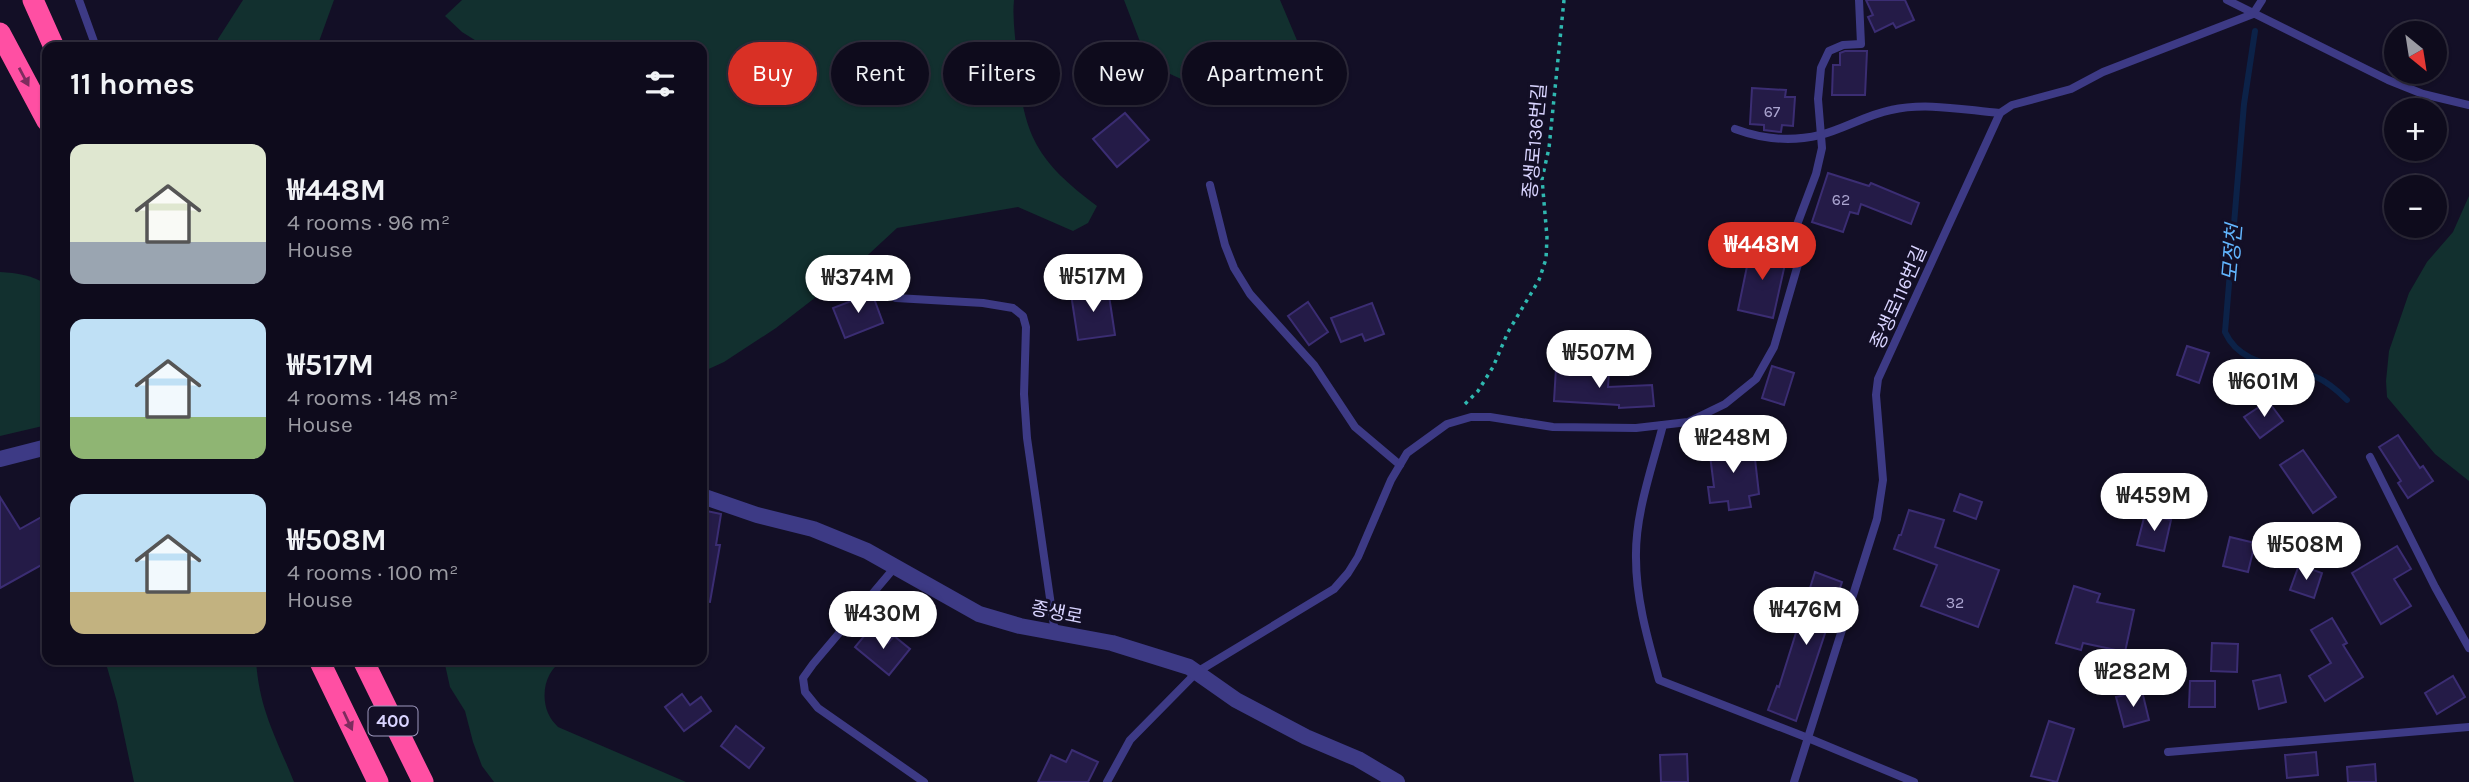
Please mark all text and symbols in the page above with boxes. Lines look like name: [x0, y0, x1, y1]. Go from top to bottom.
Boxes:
north arrow: [2384, 21, 2446, 84]
map controls: [2384, 21, 2447, 238]
chip: Buy: [728, 42, 817, 105]
chip: Rent: [831, 42, 929, 105]
chip: Filters: [943, 42, 1060, 105]
chip: New: [1074, 42, 1168, 105]
chip: Apartment: [1182, 42, 1347, 105]
icon: filters: [641, 65, 679, 103]
text: 11 homes: [70, 66, 195, 102]
one-way arrow: [18, 67, 29, 87]
street label: 종생로136번길: [1519, 82, 1551, 200]
button: +: [2384, 98, 2447, 161]
house number: 67: [1764, 102, 1781, 121]
icon: home: [126, 172, 210, 256]
text: ₩448M: [287, 172, 386, 208]
button: −: [2384, 175, 2447, 238]
house number: 62: [1832, 190, 1850, 209]
text: 4 rooms · 96 m²: [287, 209, 450, 236]
water label: 모정천: [2218, 220, 2247, 283]
pin: ₩448M: [1713, 222, 1811, 282]
text: ₩448M: [1724, 231, 1800, 258]
text: House: [287, 236, 353, 263]
street label: 종생로116번길: [1866, 242, 1932, 353]
pin: ₩517M: [1044, 254, 1142, 314]
pin: ₩374M: [809, 256, 907, 315]
text: ₩517M: [1060, 263, 1126, 290]
text: ₩374M: [821, 264, 895, 291]
pin: ₩507M: [1550, 330, 1648, 390]
text: ₩507M: [1562, 339, 1636, 366]
icon: home: [126, 347, 210, 431]
text: ₩517M: [287, 347, 374, 383]
pin: ₩601M: [2215, 360, 2313, 419]
text: ₩601M: [2229, 368, 2299, 395]
text: 4 rooms · 148 m²: [287, 384, 458, 411]
text: House: [287, 411, 353, 438]
pin: ₩248M: [1684, 416, 1782, 475]
text: ₩248M: [1695, 424, 1771, 451]
pin: ₩459M: [2105, 474, 2203, 533]
text: ₩459M: [2117, 482, 2191, 509]
icon: home: [126, 522, 210, 606]
text: ₩508M: [287, 522, 387, 558]
pin: ₩508M: [2257, 522, 2355, 582]
text: ₩508M: [2268, 531, 2344, 558]
text: 4 rooms · 100 m²: [287, 559, 459, 586]
text: House: [287, 586, 353, 613]
pin: ₩476M: [1757, 588, 1855, 647]
pin: ₩430M: [834, 592, 932, 651]
house number: 32: [1946, 593, 1964, 612]
text: ₩476M: [1770, 596, 1842, 623]
street label: 종생로: [1029, 597, 1085, 629]
text: ₩430M: [845, 600, 921, 627]
pin: ₩282M: [2084, 650, 2182, 709]
text: ₩282M: [2095, 658, 2171, 685]
road number: 400: [368, 706, 418, 736]
one-way arrow: [342, 711, 354, 731]

